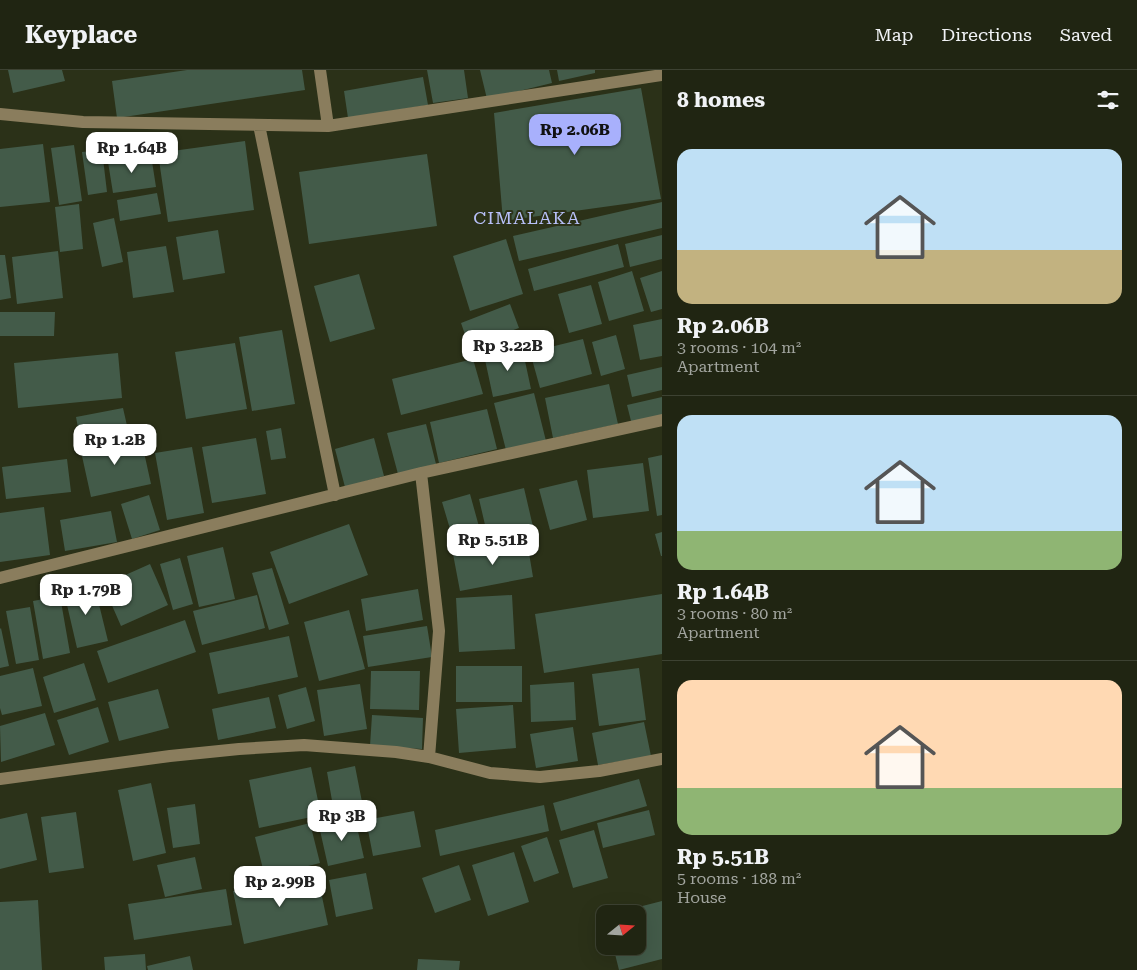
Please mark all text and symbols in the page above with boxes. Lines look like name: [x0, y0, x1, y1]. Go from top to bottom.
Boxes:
text: Keyplace: [25, 21, 137, 49]
text: Map: [875, 24, 913, 45]
text: Directions: [941, 24, 1032, 45]
text: Saved: [1060, 24, 1112, 45]
icon: filters: [1094, 86, 1122, 114]
text: 8 homes: [677, 88, 765, 112]
pin: Rp 2.06B: [523, 114, 627, 156]
text: Rp 2.06B: [540, 120, 610, 139]
pin: Rp 1.64B: [80, 132, 184, 174]
text: Rp 1.64B: [97, 138, 167, 157]
icon: home: [855, 182, 945, 272]
district label: CIMALAKA: [473, 207, 581, 228]
text: Rp 2.06B: [677, 314, 769, 338]
pin: Rp 3.22B: [456, 330, 560, 372]
text: Rp 3.22B: [473, 336, 543, 355]
text: 3 rooms · 104 m²: [677, 338, 801, 357]
text: Apartment: [677, 357, 760, 376]
pin: Rp 1.2B: [69, 424, 161, 466]
text: Rp 1.2B: [84, 430, 146, 449]
icon: home: [855, 447, 945, 537]
pin: Rp 5.51B: [441, 524, 545, 566]
text: Rp 5.51B: [458, 530, 528, 549]
pin: Rp 1.79B: [34, 574, 138, 616]
text: Rp 1.79B: [51, 580, 121, 599]
text: Rp 1.64B: [677, 580, 769, 604]
text: 3 rooms · 80 m²: [677, 604, 792, 623]
text: Apartment: [677, 623, 760, 642]
icon: home: [855, 712, 945, 802]
pin: Rp 3B: [307, 800, 377, 842]
text: Rp 3B: [318, 806, 366, 825]
text: Rp 5.51B: [677, 845, 769, 869]
pin: Rp 2.99B: [228, 866, 332, 908]
text: 5 rooms · 188 m²: [677, 869, 801, 888]
text: Rp 2.99B: [245, 872, 315, 891]
text: House: [677, 888, 726, 907]
north arrow: [596, 905, 646, 955]
map controls: [596, 905, 646, 955]

